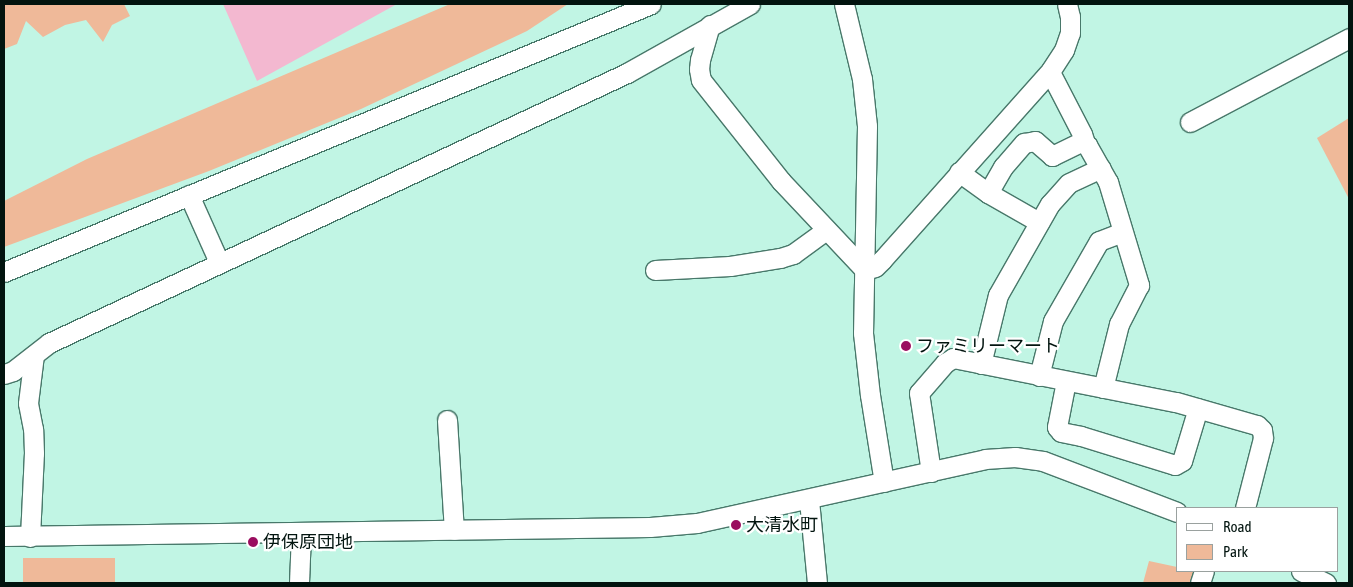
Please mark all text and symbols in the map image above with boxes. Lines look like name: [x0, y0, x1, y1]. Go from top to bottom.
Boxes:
place label: ファミリーマート: [916, 335, 1060, 357]
marker: ファミリーマート: [900, 340, 912, 352]
legend: [1176, 507, 1338, 572]
place label: 大清水町: [746, 514, 818, 536]
text: Road: [1223, 518, 1252, 535]
marker: 大清水町: [730, 519, 742, 531]
place label: 伊保原団地: [263, 531, 353, 553]
marker: 伊保原団地: [247, 536, 259, 548]
text: Park: [1223, 543, 1248, 560]

